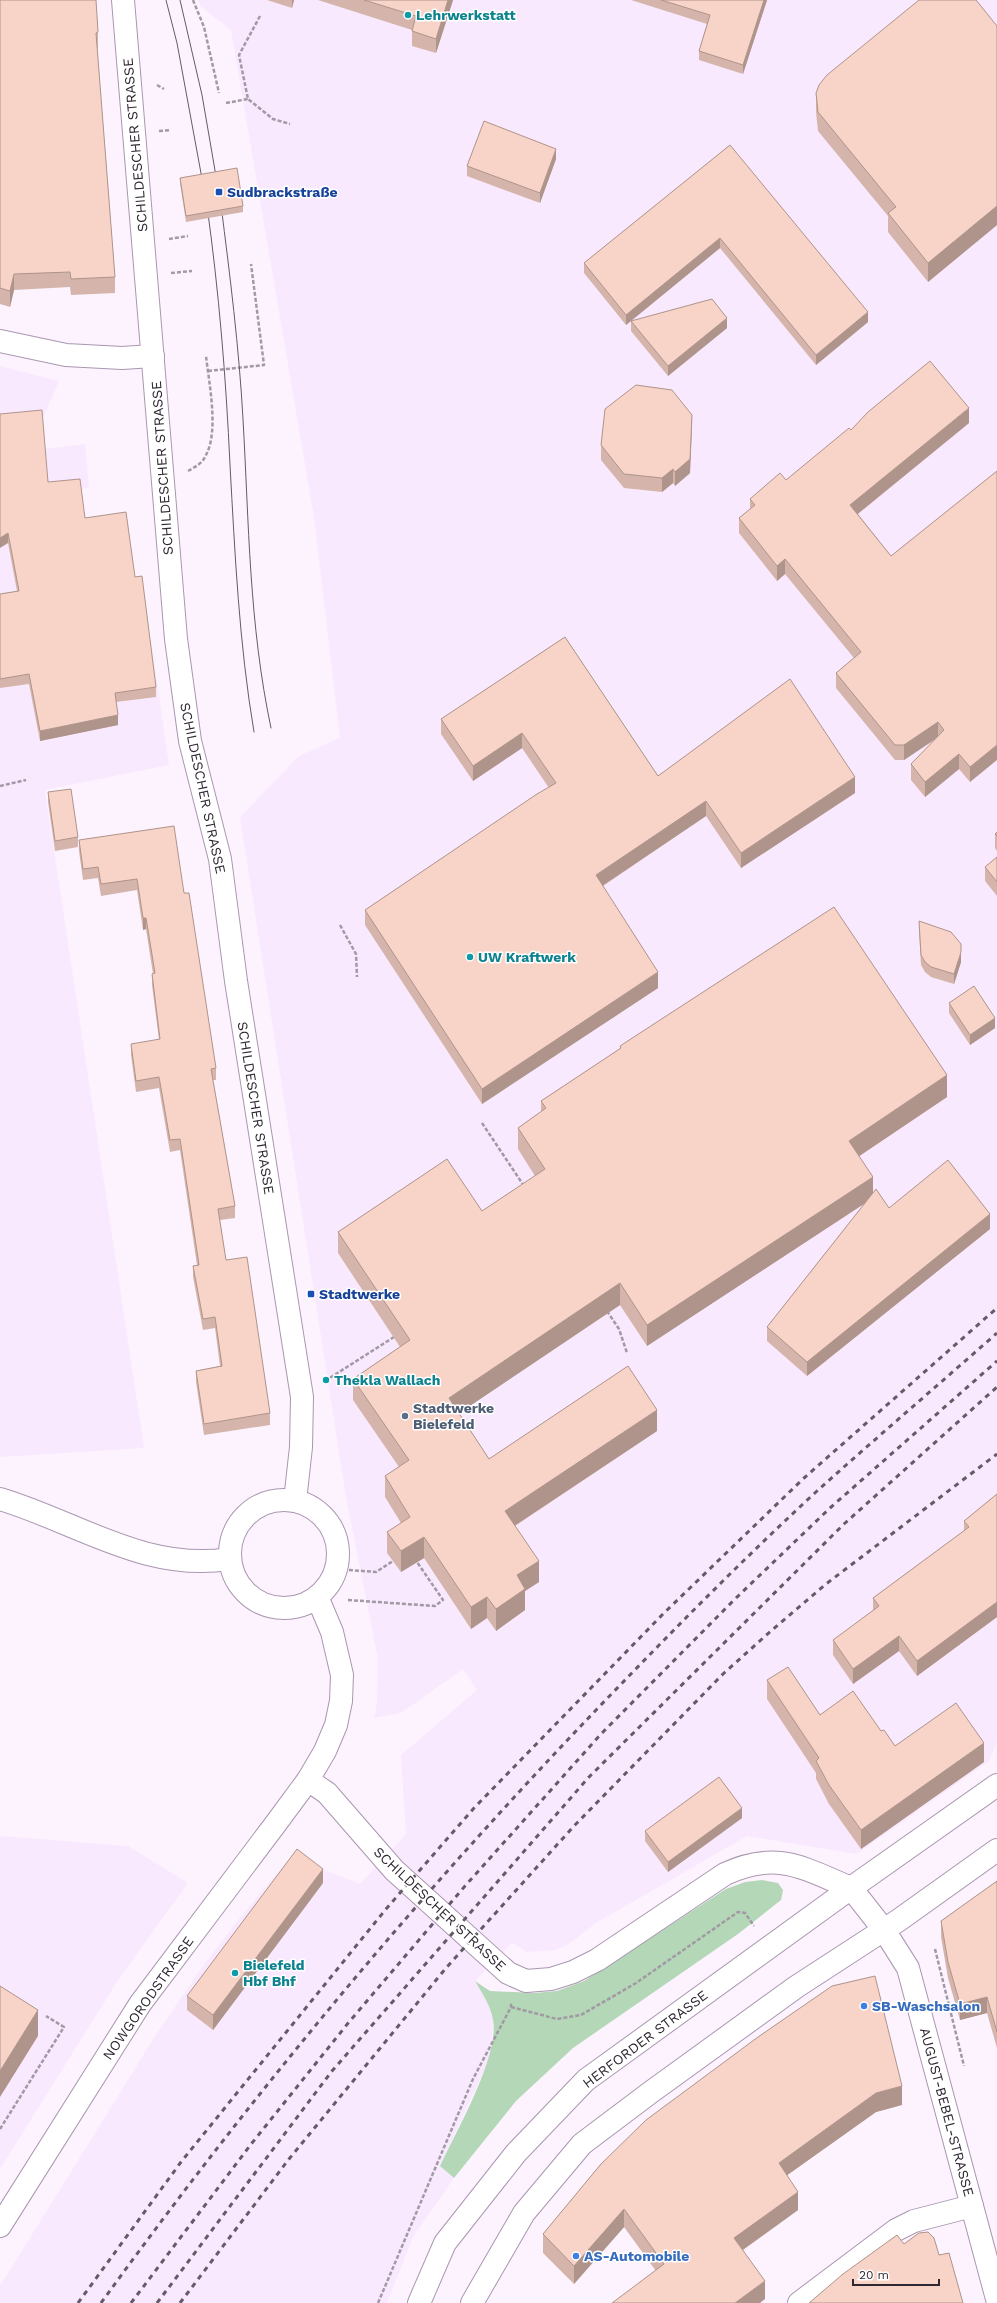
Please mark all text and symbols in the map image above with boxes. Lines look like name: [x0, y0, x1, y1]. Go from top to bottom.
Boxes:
place label: Lehrwerkstatt: [416, 7, 516, 23]
marker: Lehrwerkstatt: [403, 10, 413, 20]
street label: SCHILDESCHER STRASSE: [119, 57, 151, 233]
place label: Sudbrackstraße: [227, 184, 338, 200]
marker: Sudbrackstraße: [214, 187, 224, 197]
street label: SCHILDESCHER STRASSE: [148, 380, 176, 556]
street label: SCHILDESCHER STRASSE: [177, 701, 229, 875]
place label: UW Kraftwerk: [478, 949, 576, 965]
marker: UW Kraftwerk: [465, 952, 475, 962]
street label: SCHILDESCHER STRASSE: [234, 1021, 278, 1196]
place label: Stadtwerke: [319, 1286, 400, 1302]
marker: Stadtwerke: [306, 1289, 316, 1299]
place label: Thekla Wallach: [334, 1372, 440, 1388]
marker: Thekla Wallach: [321, 1375, 331, 1385]
place label: Stadtwerke Bielefeld: [413, 1400, 494, 1432]
marker: Stadtwerke Bielefeld: [400, 1411, 410, 1421]
street label: SCHILDESCHER STRASSE: [371, 1844, 509, 1974]
street label: NOWGORODSTRASSE: [99, 1933, 197, 2063]
place label: Bielefeld Hbf Bhf: [243, 1957, 305, 1989]
marker: Bielefeld Hbf Bhf: [230, 1968, 240, 1978]
street label: HERFORDER STRASSE: [579, 1987, 711, 2091]
place label: SB-Waschsalon: [872, 1998, 980, 2014]
marker: SB-Waschsalon: [859, 2001, 869, 2011]
street label: AUGUST-BEBEL-STRASSE: [917, 2026, 977, 2198]
place label: AS-Automobile: [584, 2248, 689, 2264]
marker: AS-Automobile: [571, 2251, 581, 2261]
scale bar: [853, 2261, 939, 2287]
text: 20 m: [859, 2268, 889, 2282]

